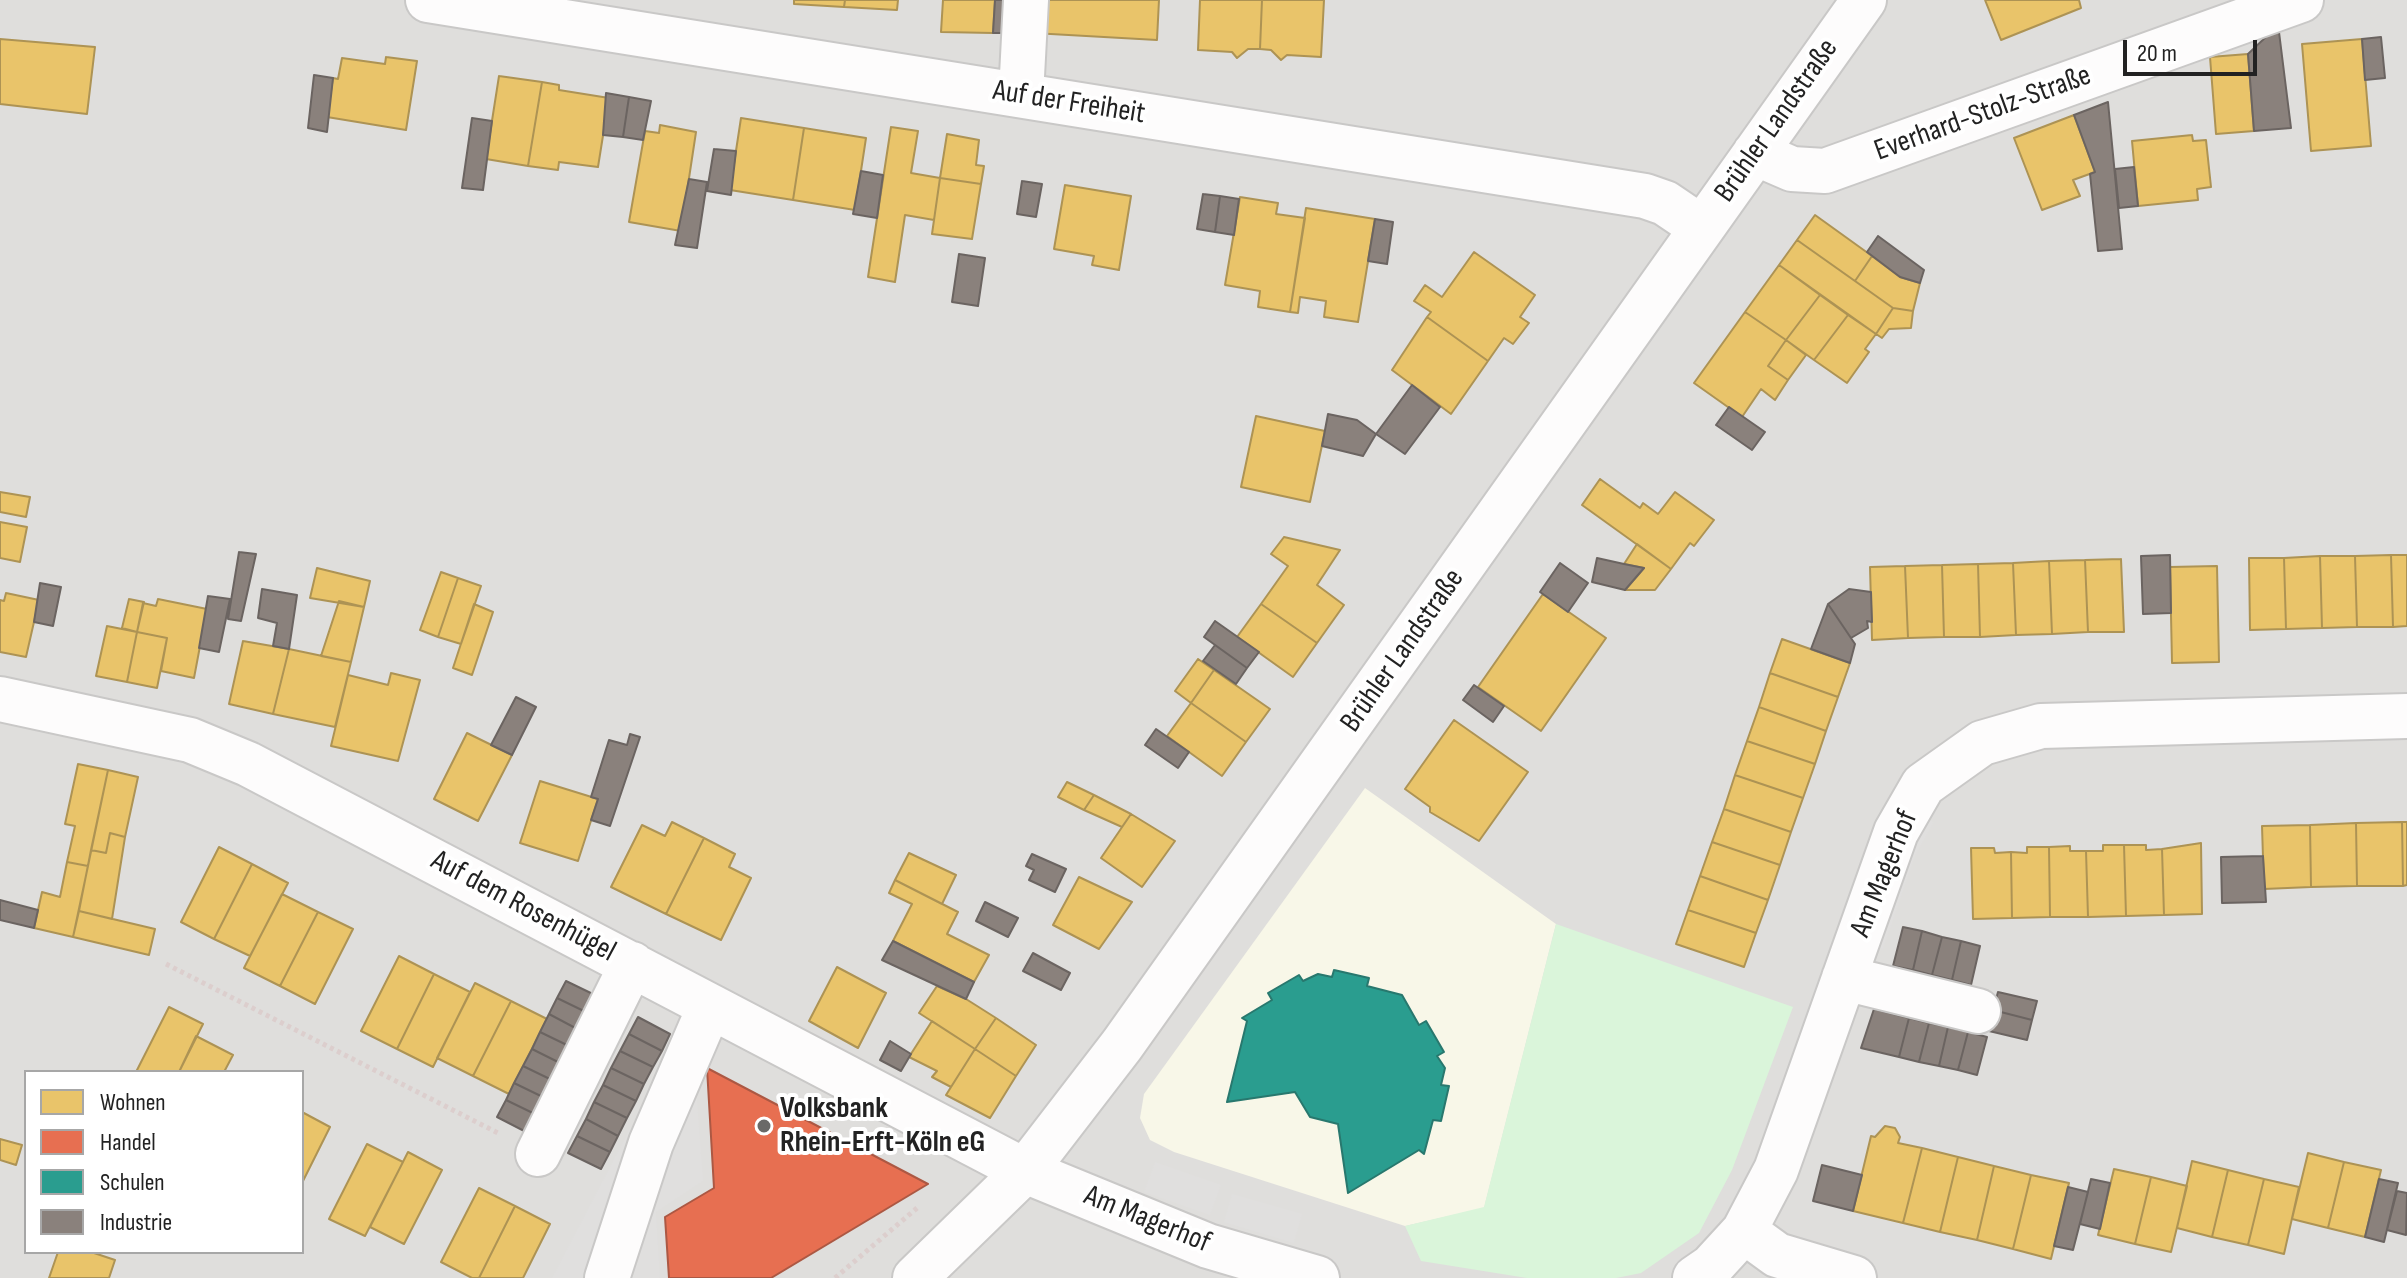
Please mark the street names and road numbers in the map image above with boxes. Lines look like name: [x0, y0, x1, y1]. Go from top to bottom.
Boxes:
street label: Brühler Landstraße: [1708, 33, 1846, 209]
street label: Everhard-Stolz-Straße: [1870, 58, 2096, 170]
street label: Auf der Freiheit: [990, 73, 1148, 133]
street label: Brühler Landstraße: [1334, 563, 1472, 739]
street label: Am Magerhof: [1843, 806, 1927, 942]
street label: Auf dem Rosenhügel: [425, 843, 621, 971]
street label: Am Magerhof: [1079, 1178, 1215, 1262]

